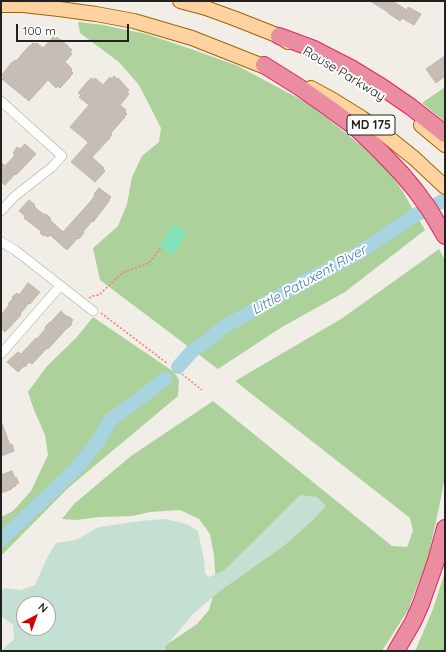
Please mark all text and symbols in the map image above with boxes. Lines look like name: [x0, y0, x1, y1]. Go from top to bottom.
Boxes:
scale bar: [18, 16, 131, 42]
text: 100 m: [23, 23, 56, 38]
street label: Rouse Parkway: [300, 43, 388, 105]
road number: MD 175: [347, 115, 395, 135]
water label: Little Patuxent River: [249, 242, 369, 318]
north arrow: [16, 596, 56, 636]
text: N: [36, 600, 51, 616]

